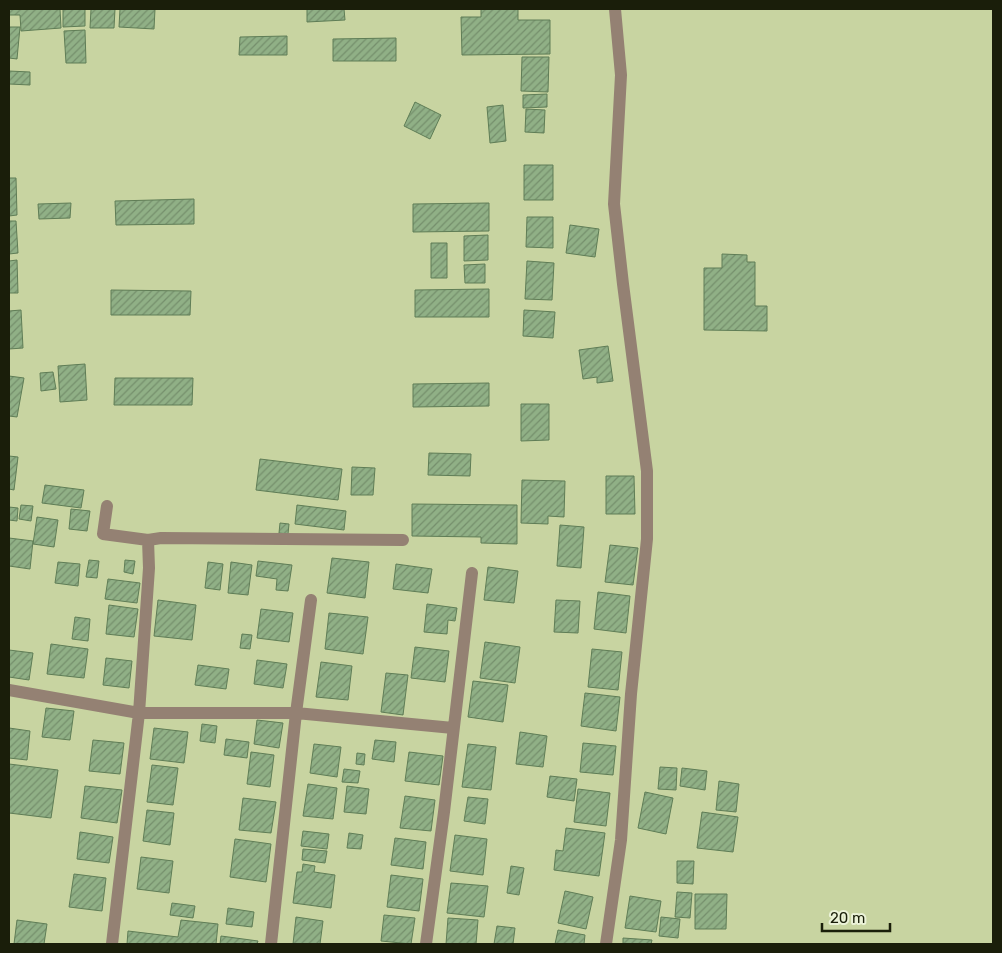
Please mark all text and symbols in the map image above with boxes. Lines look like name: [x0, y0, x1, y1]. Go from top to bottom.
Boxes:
scale bar: [822, 900, 890, 932]
text: 20 m: [830, 909, 865, 927]

